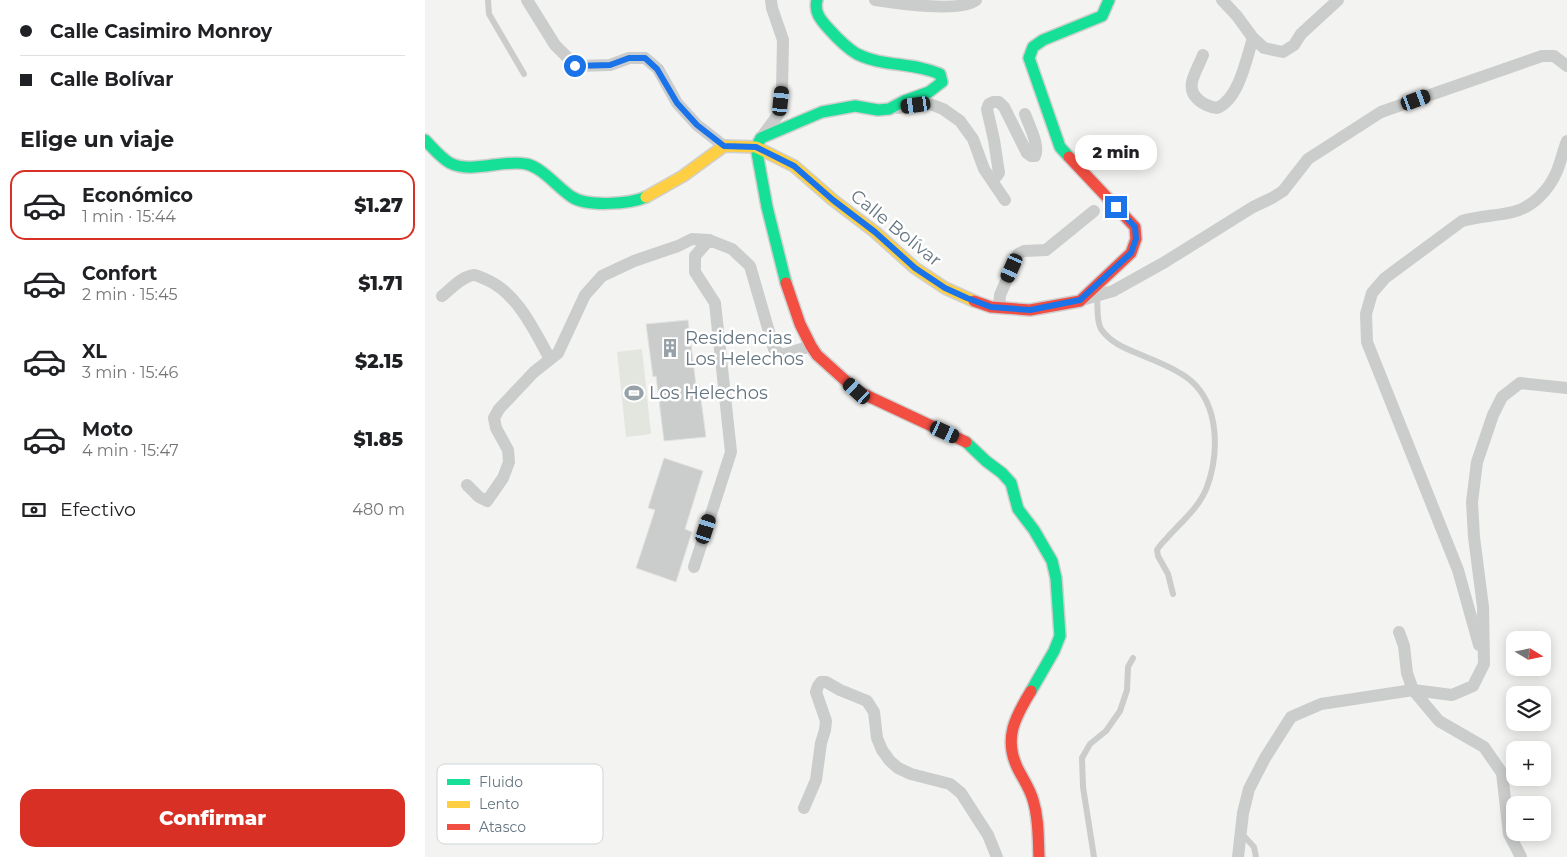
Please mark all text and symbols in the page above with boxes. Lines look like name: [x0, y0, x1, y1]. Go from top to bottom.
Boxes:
text: Calle Casimiro Monroy: [50, 20, 272, 43]
route start: [564, 55, 586, 77]
text: Calle Bolívar: [50, 68, 174, 91]
car: [771, 85, 790, 117]
car: [1399, 88, 1432, 112]
car: [900, 95, 931, 115]
text: Elige un viaje: [20, 126, 174, 153]
callout: 2 min: [1075, 134, 1157, 170]
text: 2 min: [1092, 143, 1140, 162]
icon: car: [22, 183, 67, 228]
text: Económico: [82, 184, 193, 207]
street label: Calle Bolívar: [846, 185, 946, 271]
text: $1.27: [354, 194, 403, 217]
route end: [1105, 196, 1127, 218]
text: 1 min · 15:44: [82, 207, 176, 226]
car: [999, 251, 1024, 285]
icon: car: [22, 261, 67, 306]
text: Confort: [82, 262, 157, 285]
text: $1.71: [358, 272, 403, 295]
text: 2 min · 15:45: [82, 285, 178, 304]
place label: Residencias Los Helechos: [685, 327, 804, 370]
building icon: Residencias Los Helechos: [659, 337, 681, 359]
icon: car: [22, 339, 67, 384]
text: XL: [82, 340, 107, 363]
text: $2.15: [355, 350, 403, 373]
text: 3 min · 15:46: [82, 363, 178, 382]
car: [840, 375, 873, 407]
sports icon: Los Helechos: [623, 382, 645, 404]
place label: Los Helechos: [649, 382, 768, 404]
icon: car: [22, 417, 67, 462]
text: Moto: [82, 418, 133, 441]
car: [928, 419, 961, 445]
text: $1.85: [353, 428, 403, 451]
text: 4 min · 15:47: [82, 441, 179, 460]
icon: cash: [20, 496, 48, 524]
text: Efectivo: [60, 498, 136, 521]
text: 480 m: [352, 500, 405, 519]
car: [694, 512, 717, 546]
north arrow: [1506, 631, 1551, 676]
map controls: [1506, 631, 1551, 841]
button: layers: [1506, 686, 1551, 731]
button: +: [1506, 741, 1551, 786]
legend: [437, 764, 603, 844]
text: Fluido: [479, 773, 523, 791]
button: Confirmar: [20, 789, 405, 847]
text: Lento: [479, 795, 519, 813]
button: −: [1506, 796, 1551, 841]
text: Atasco: [479, 818, 526, 836]

